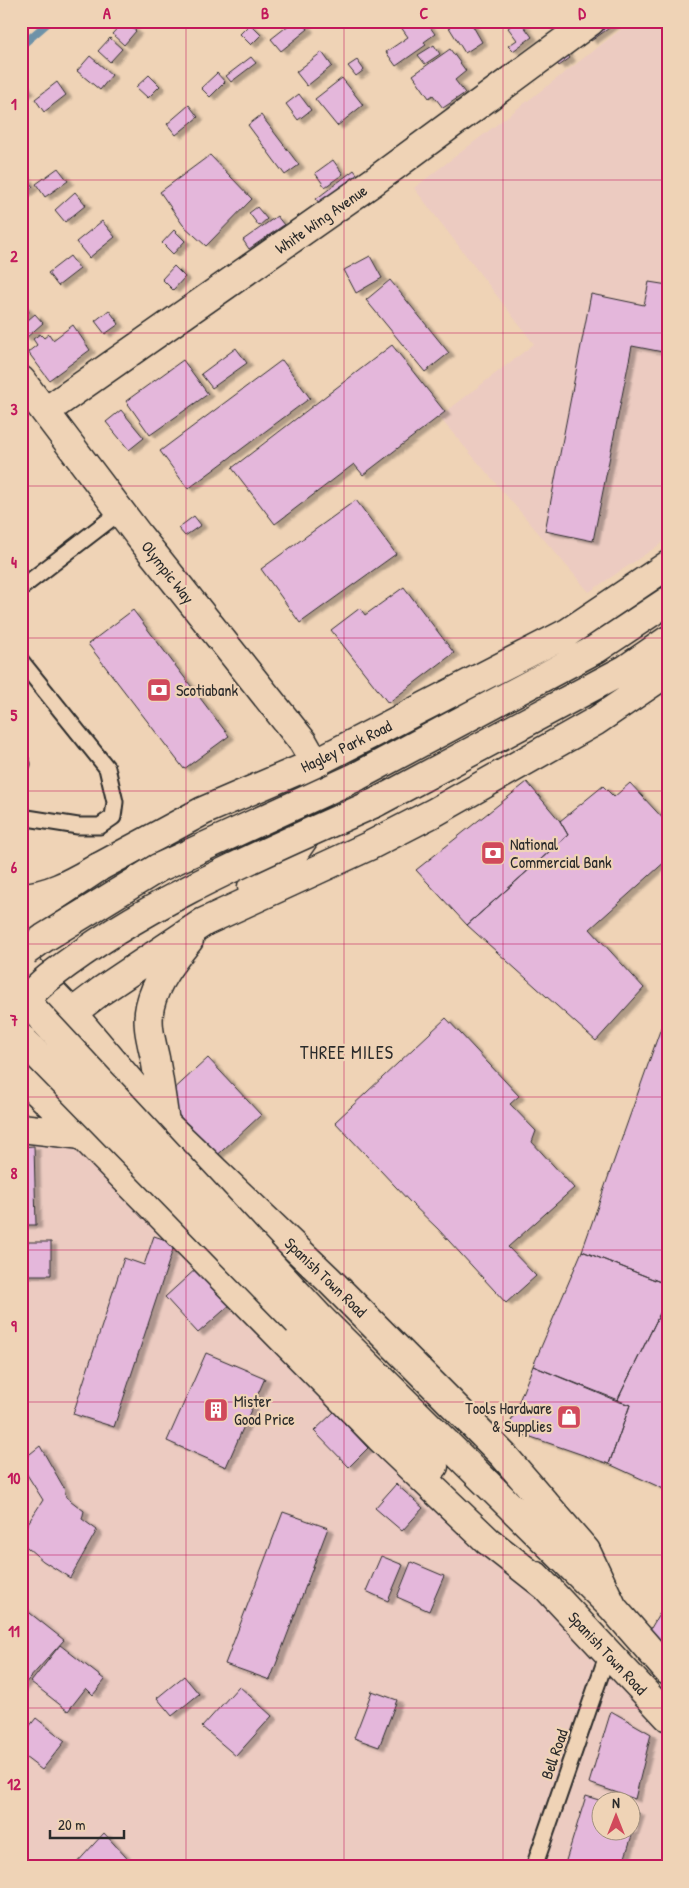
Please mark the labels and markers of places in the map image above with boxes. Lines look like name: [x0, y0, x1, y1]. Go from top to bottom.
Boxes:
bank icon: Scotiabank: [146, 677, 172, 703]
place label: Scotiabank: [176, 679, 238, 701]
place label: National Commercial Bank: [510, 833, 612, 873]
bank icon: National Commercial Bank: [480, 840, 506, 866]
place label: Mister Good Price: [234, 1390, 295, 1430]
building icon: Mister Good Price: [203, 1397, 229, 1423]
place label: Tools Hardware & Supplies: [465, 1397, 553, 1437]
shop icon: Tools Hardware & Supplies: [556, 1404, 582, 1430]

